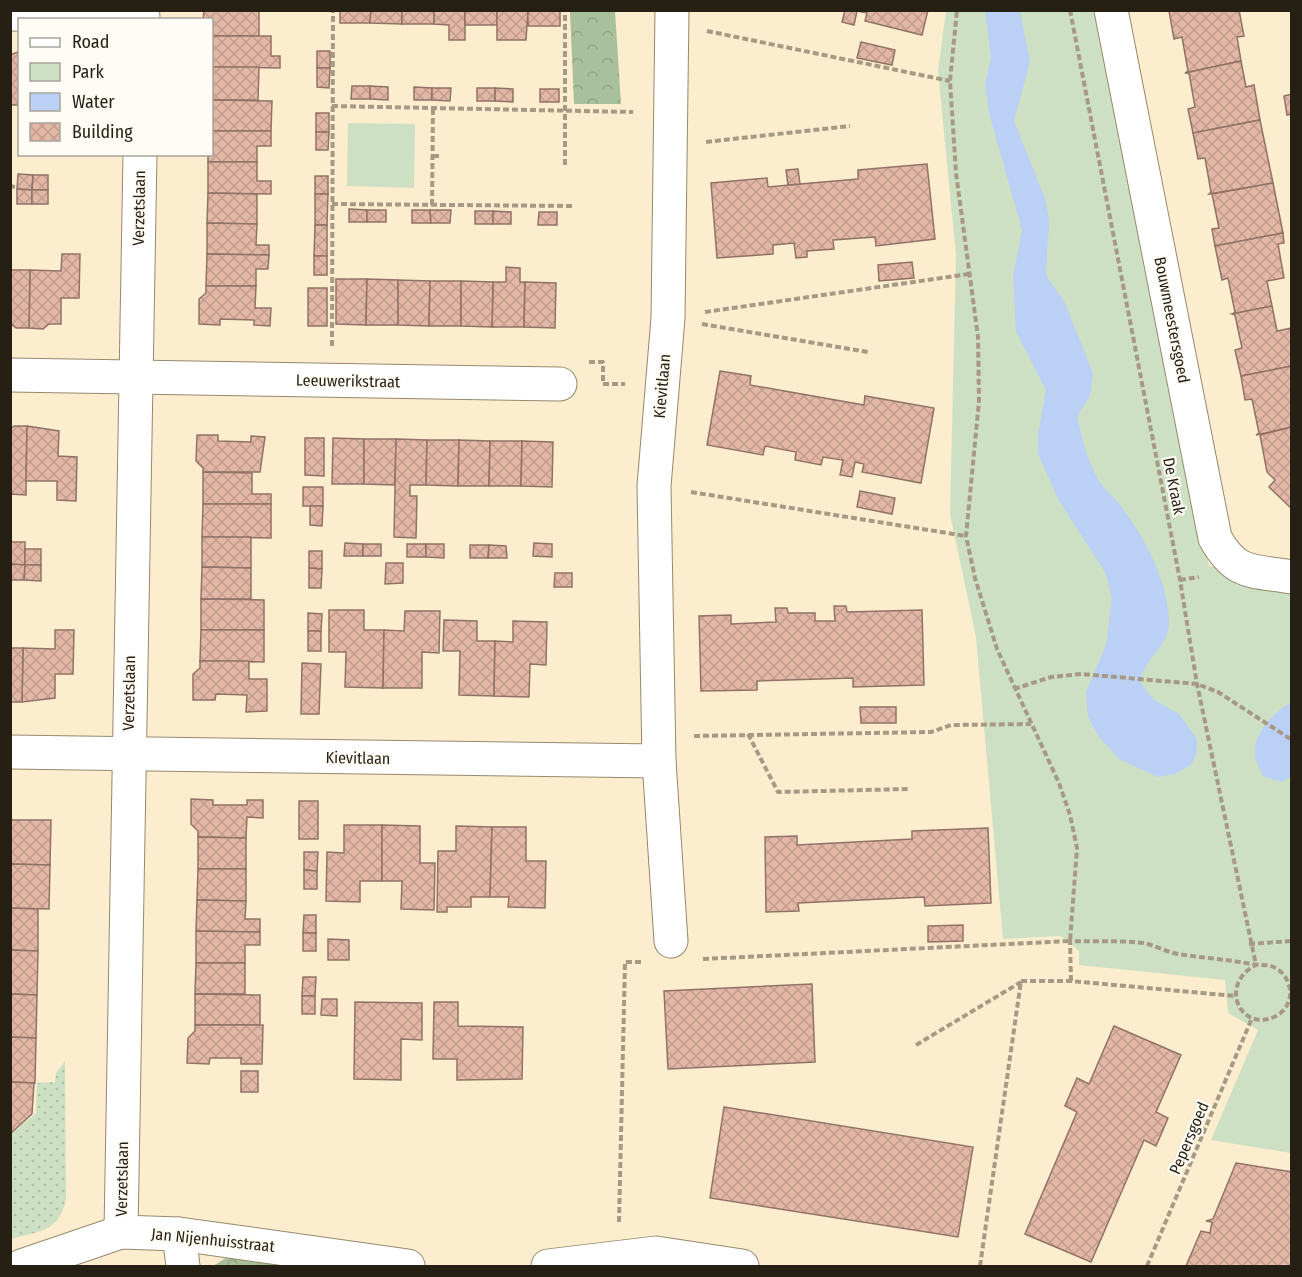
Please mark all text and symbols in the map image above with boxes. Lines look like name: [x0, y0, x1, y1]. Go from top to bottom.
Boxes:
legend: [18, 18, 213, 156]
text: Road: [72, 31, 109, 53]
text: Park: [72, 61, 105, 83]
text: Water: [72, 91, 115, 113]
text: Building: [72, 121, 133, 143]
street label: Verzetslaan: [129, 170, 149, 246]
street label: Bouwmeestersgoed: [1150, 255, 1194, 385]
street label: Kievitlaan: [650, 353, 674, 419]
street label: Leeuwerikstraat: [296, 371, 401, 391]
street label: De Kraak: [1159, 456, 1189, 517]
street label: Verzetslaan: [119, 655, 139, 731]
street label: Kievitlaan: [325, 748, 391, 768]
street label: Pepersgoed: [1165, 1099, 1213, 1177]
street label: Verzetslaan: [112, 1141, 132, 1217]
street label: Jan Nijenhuisstraat: [150, 1224, 276, 1256]

